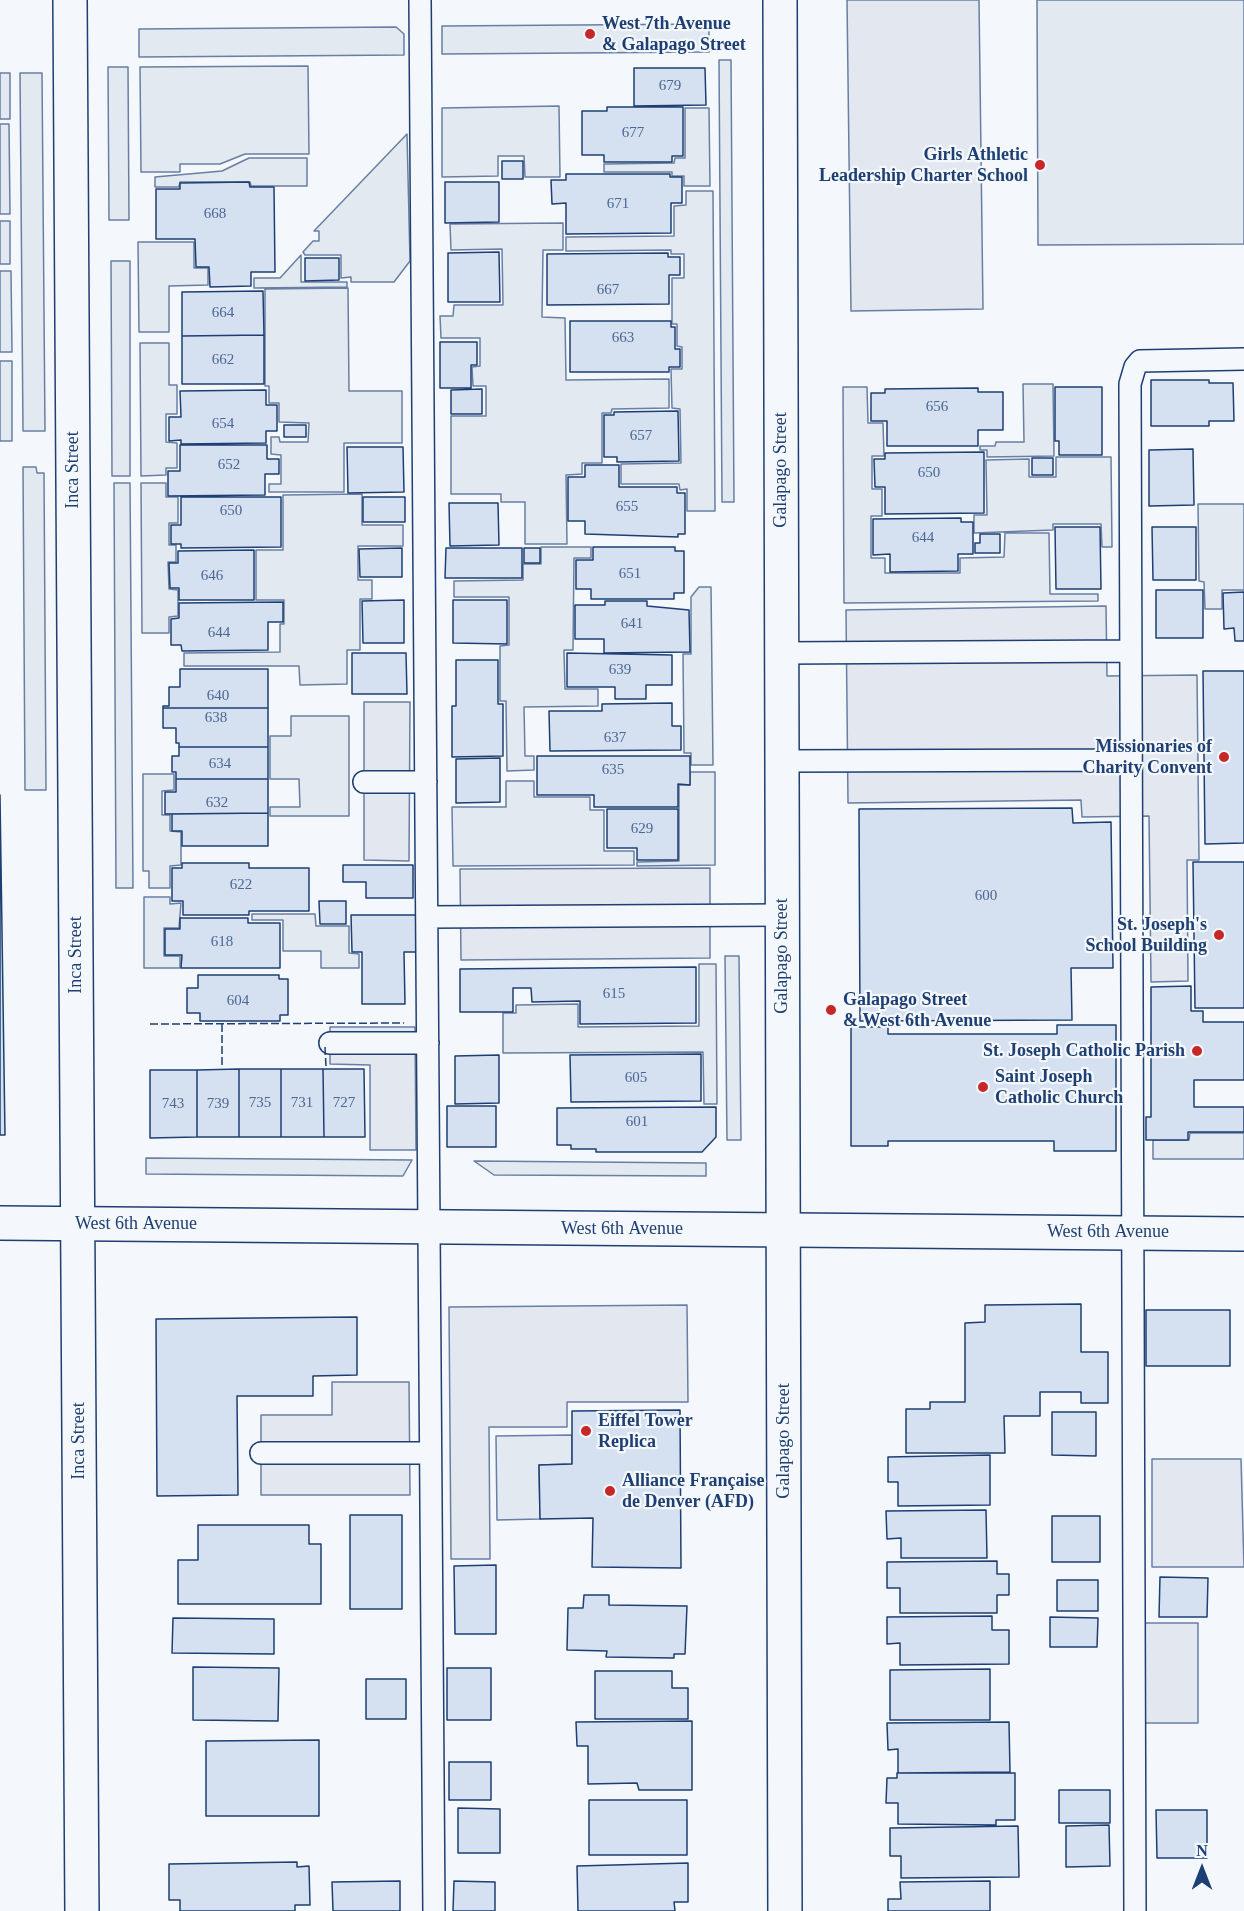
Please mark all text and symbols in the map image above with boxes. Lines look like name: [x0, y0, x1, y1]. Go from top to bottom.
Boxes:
place label: West 7th Avenue & Galapago Street: [602, 13, 746, 56]
marker: West 7th Avenue & Galapago Street: [583, 27, 597, 41]
house number: 679: [659, 77, 681, 95]
house number: 677: [622, 124, 644, 142]
place label: Girls Athletic Leadership Charter School: [819, 144, 1028, 186]
marker: Girls Athletic Leadership Charter School: [1033, 158, 1047, 172]
house number: 671: [607, 195, 629, 213]
house number: 668: [204, 205, 226, 223]
house number: 667: [597, 281, 619, 299]
house number: 664: [212, 304, 234, 322]
house number: 663: [612, 329, 634, 347]
house number: 662: [212, 351, 234, 369]
house number: 656: [926, 398, 948, 416]
street label: Galapago Street: [770, 412, 792, 528]
house number: 654: [212, 415, 234, 433]
house number: 657: [630, 427, 652, 445]
street label: Inca Street: [62, 431, 84, 509]
house number: 652: [218, 456, 240, 474]
house number: 650: [918, 464, 940, 482]
house number: 655: [616, 498, 638, 516]
house number: 650: [220, 502, 242, 520]
house number: 644: [912, 529, 934, 547]
house number: 651: [619, 565, 641, 583]
house number: 646: [201, 567, 223, 585]
house number: 641: [621, 615, 643, 633]
house number: 644: [208, 624, 230, 642]
house number: 639: [609, 661, 631, 679]
house number: 640: [207, 687, 229, 705]
house number: 638: [205, 709, 227, 727]
house number: 637: [604, 729, 626, 747]
place label: Missionaries of Charity Convent: [1083, 736, 1212, 778]
marker: Missionaries of Charity Convent: [1217, 750, 1231, 764]
house number: 634: [209, 755, 231, 773]
house number: 635: [602, 761, 624, 779]
house number: 632: [206, 794, 228, 812]
house number: 629: [631, 820, 653, 838]
house number: 622: [230, 876, 252, 894]
house number: 600: [975, 887, 997, 905]
street label: Galapago Street: [771, 898, 793, 1014]
place label: St. Joseph's School Building: [1085, 914, 1207, 956]
street label: Inca Street: [65, 916, 87, 994]
marker: St. Joseph's School Building: [1212, 928, 1226, 942]
house number: 618: [211, 933, 233, 951]
house number: 615: [603, 985, 625, 1003]
place label: Galapago Street & West 6th Avenue: [843, 989, 991, 1032]
house number: 604: [227, 992, 249, 1010]
marker: Galapago Street & West 6th Avenue: [824, 1003, 838, 1017]
place label: St. Joseph Catholic Parish: [983, 1040, 1185, 1062]
marker: St. Joseph Catholic Parish: [1190, 1044, 1204, 1058]
place label: Saint Joseph Catholic Church: [995, 1066, 1123, 1108]
house number: 605: [625, 1069, 647, 1087]
marker: Saint Joseph Catholic Church: [976, 1080, 990, 1094]
house number: 735: [249, 1094, 271, 1112]
house number: 731: [291, 1094, 313, 1112]
house number: 727: [333, 1094, 355, 1112]
house number: 743: [162, 1095, 184, 1113]
house number: 739: [207, 1095, 229, 1113]
house number: 601: [626, 1113, 648, 1131]
street label: West 6th Avenue: [75, 1213, 197, 1235]
street label: West 6th Avenue: [561, 1218, 683, 1240]
street label: West 6th Avenue: [1047, 1221, 1169, 1243]
street label: Galapago Street: [773, 1383, 795, 1499]
street label: Inca Street: [68, 1402, 90, 1480]
place label: Eiffel Tower Replica: [598, 1410, 693, 1452]
marker: Eiffel Tower Replica: [579, 1424, 593, 1438]
place label: Alliance Française de Denver (AFD): [622, 1470, 764, 1512]
marker: Alliance Française de Denver (AFD): [603, 1484, 617, 1498]
north arrow: [1172, 1839, 1232, 1899]
text: N: [1196, 1842, 1208, 1859]

